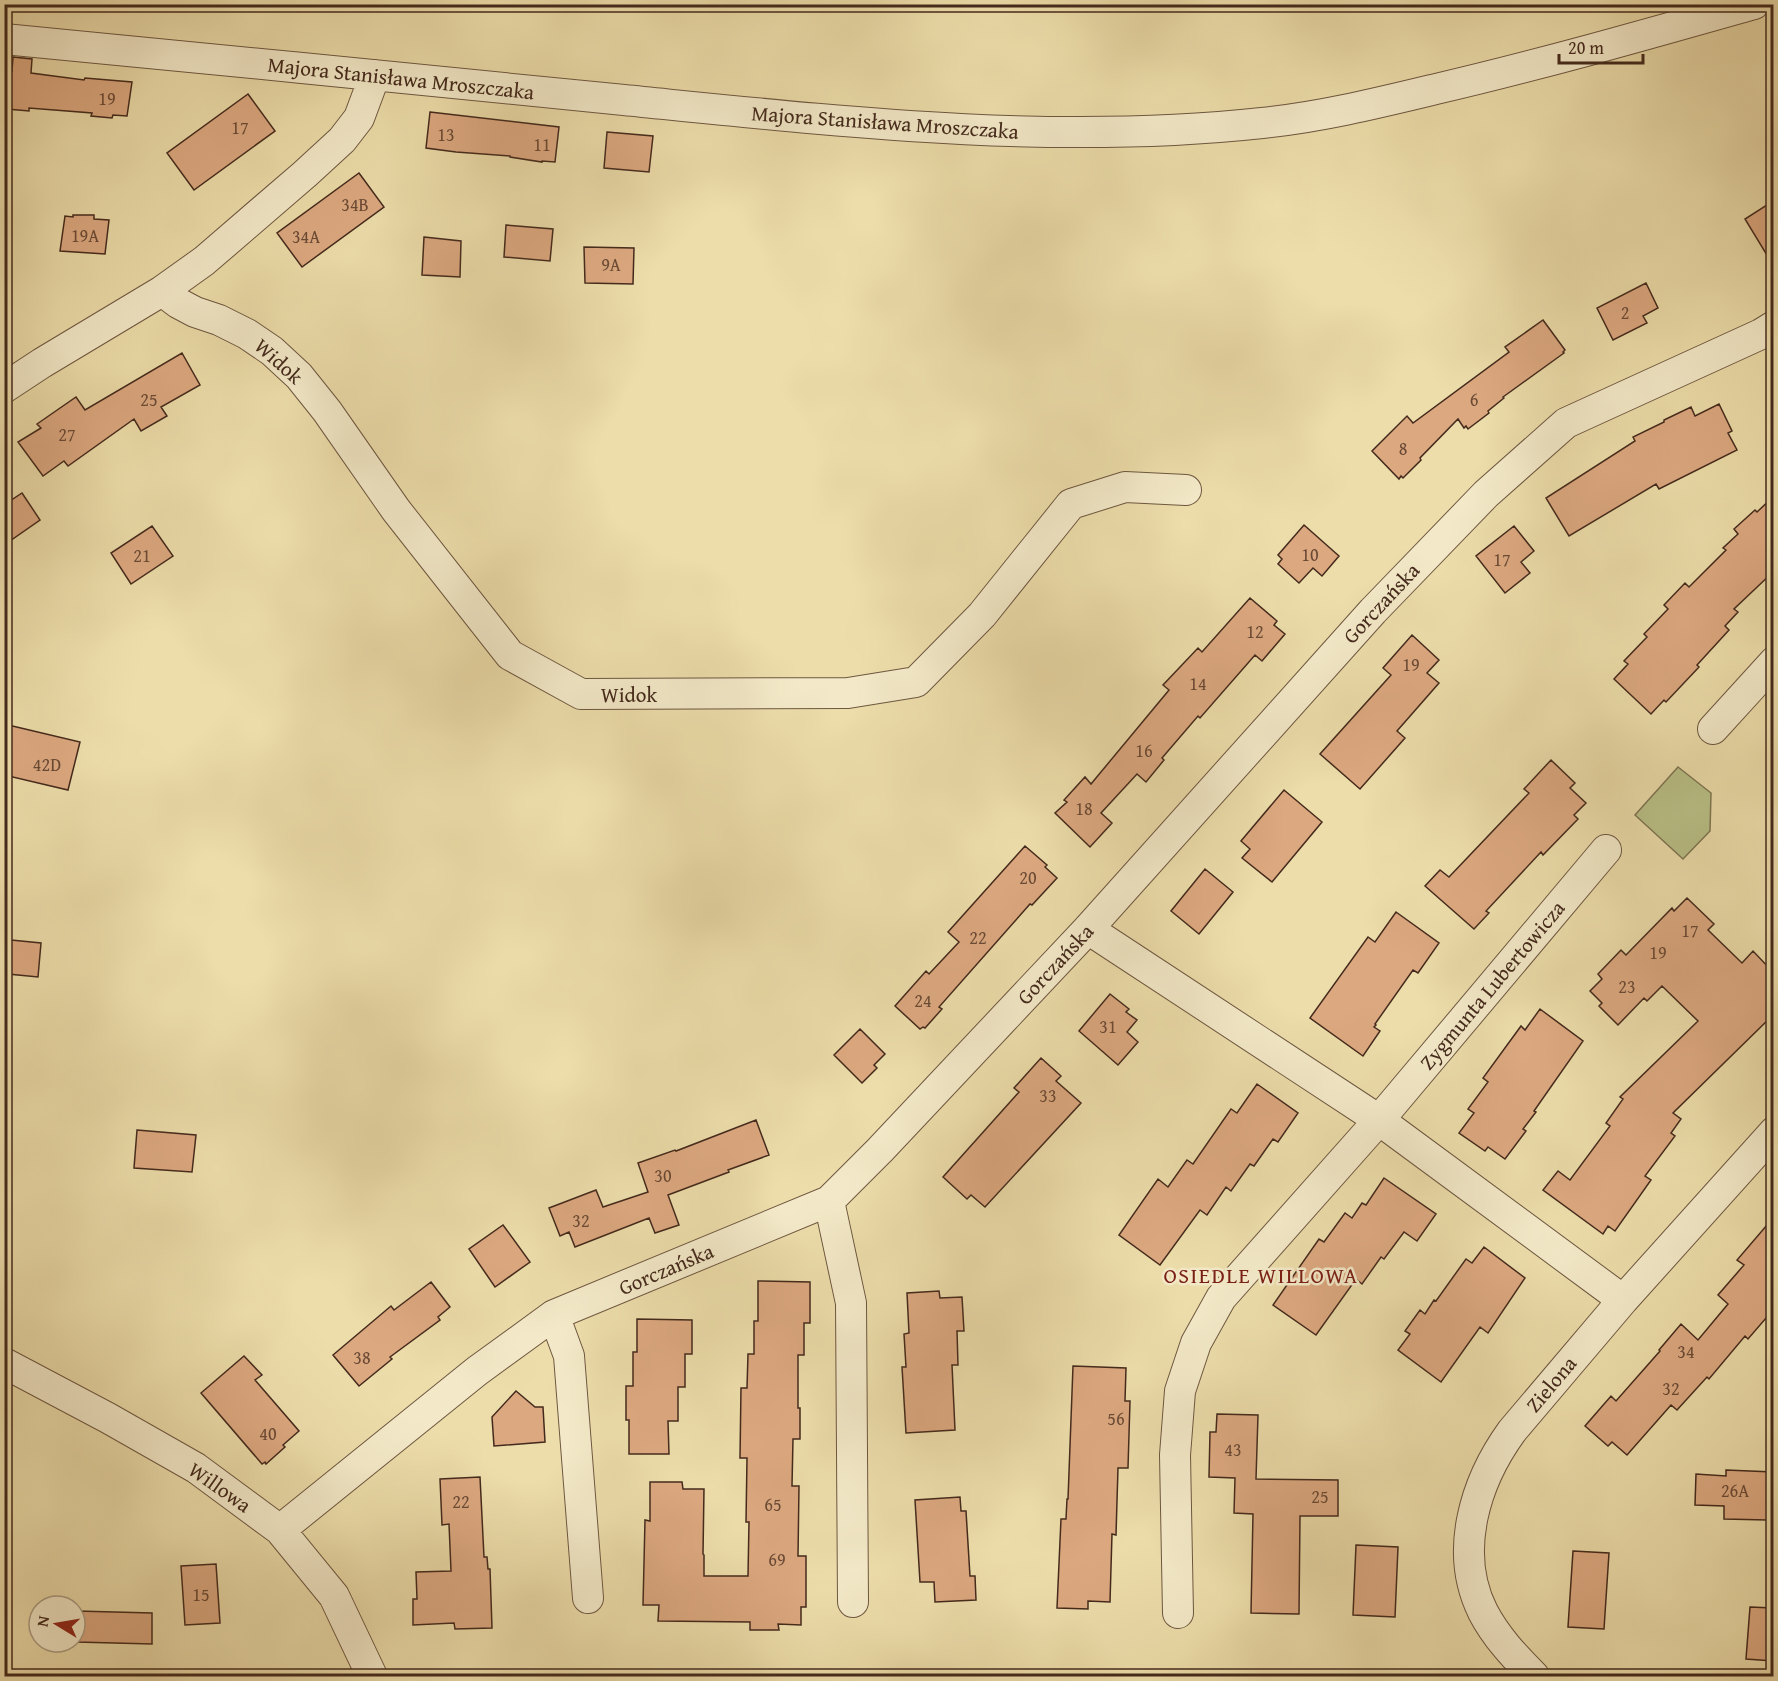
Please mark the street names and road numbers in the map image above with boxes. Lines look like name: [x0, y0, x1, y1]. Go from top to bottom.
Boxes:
street label: Majora Stanisława Mroszczaka: [266, 49, 536, 107]
street label: Majora Stanisława Mroszczaka: [750, 97, 1020, 147]
street label: Widok: [248, 331, 311, 392]
street label: Gorczańska: [1335, 556, 1427, 650]
street label: Widok: [601, 679, 657, 710]
street label: Zygmunta Lubertowicza: [1412, 894, 1572, 1076]
street label: Gorczańska: [1009, 917, 1101, 1011]
street label: Gorczańska: [614, 1235, 718, 1303]
street label: Zielona: [1518, 1349, 1584, 1419]
street label: Willowa: [182, 1454, 258, 1520]

